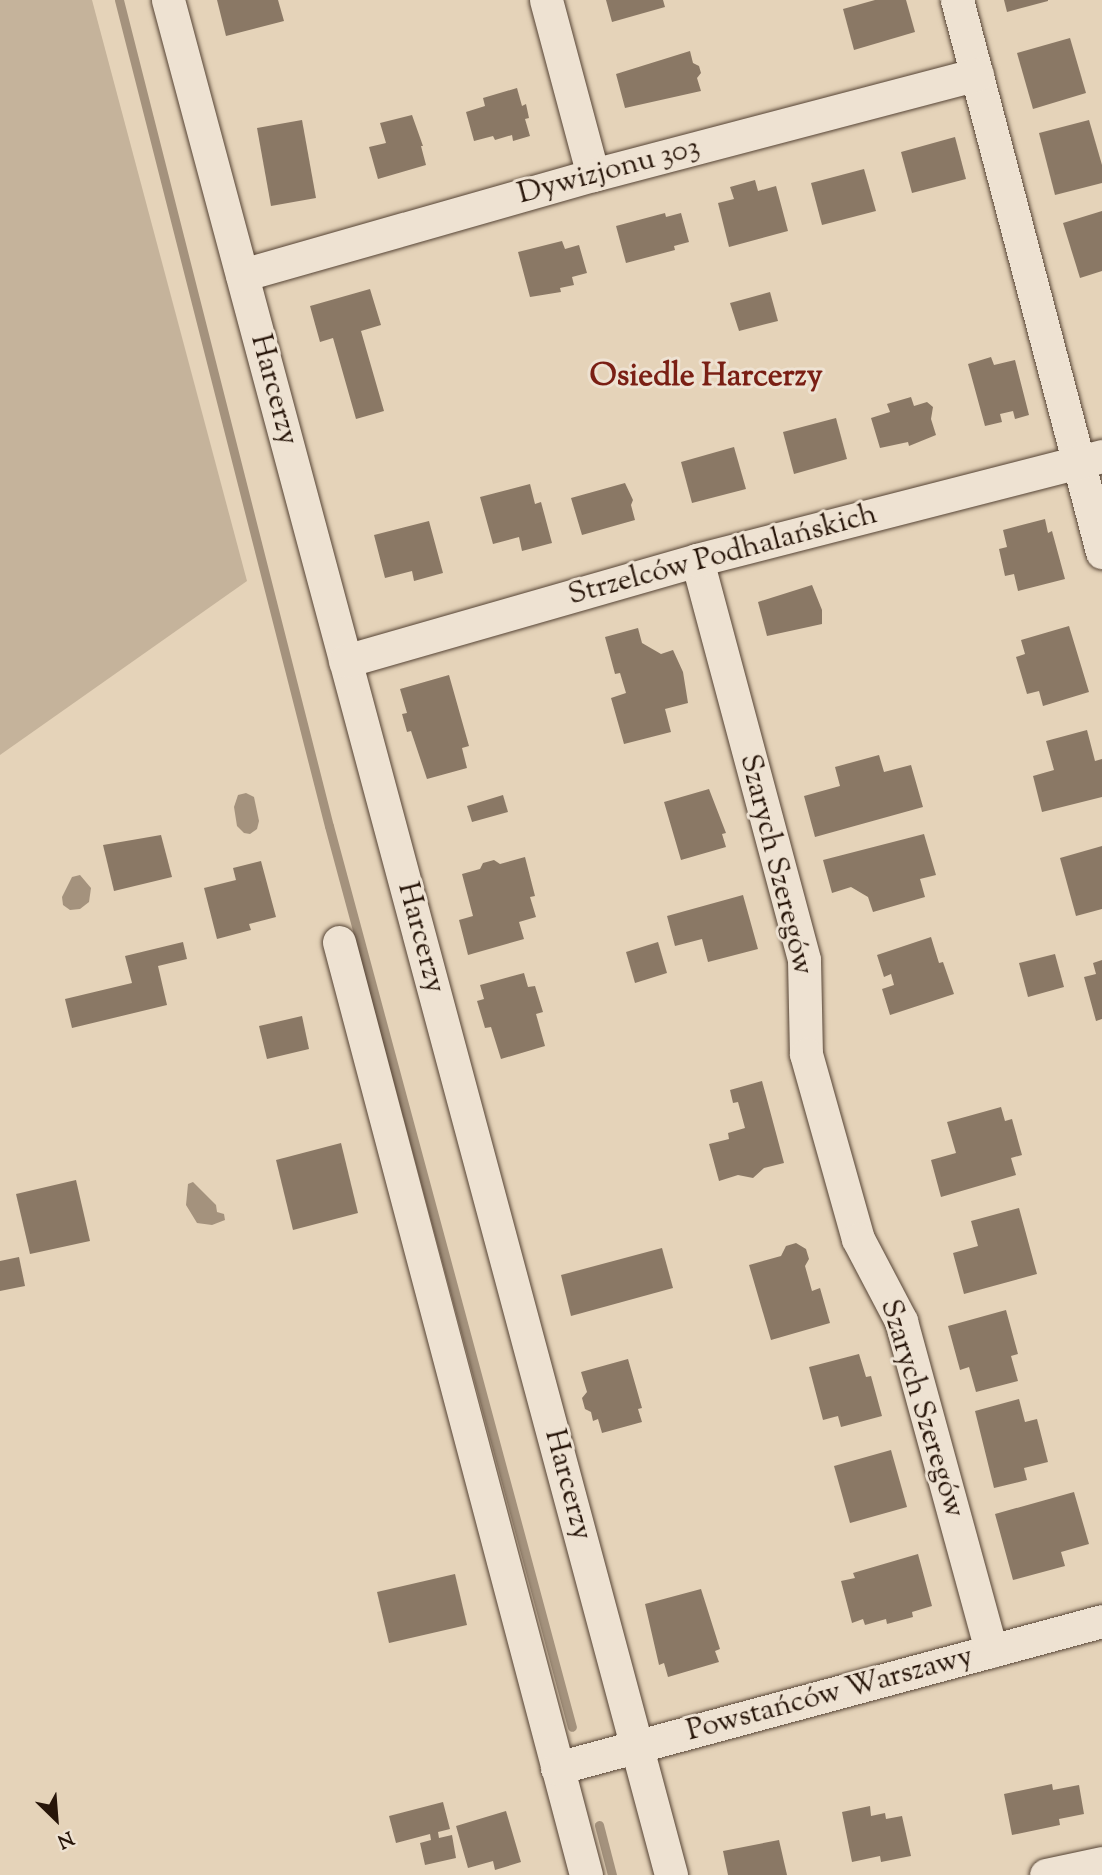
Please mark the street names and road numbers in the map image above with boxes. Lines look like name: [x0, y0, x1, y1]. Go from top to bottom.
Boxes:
street label: Dywizjonu 303: [514, 130, 704, 214]
street label: Harcerzy: [241, 331, 305, 449]
street label: Strzelców Podhalańskich: [565, 497, 881, 615]
street label: Szarych Szeregów: [730, 751, 820, 979]
street label: Harcerzy: [388, 879, 452, 997]
street label: Szarych Szeregów: [871, 1295, 971, 1523]
street label: Harcerzy: [535, 1426, 599, 1544]
street label: Powstańców Warszawy: [683, 1639, 977, 1751]

